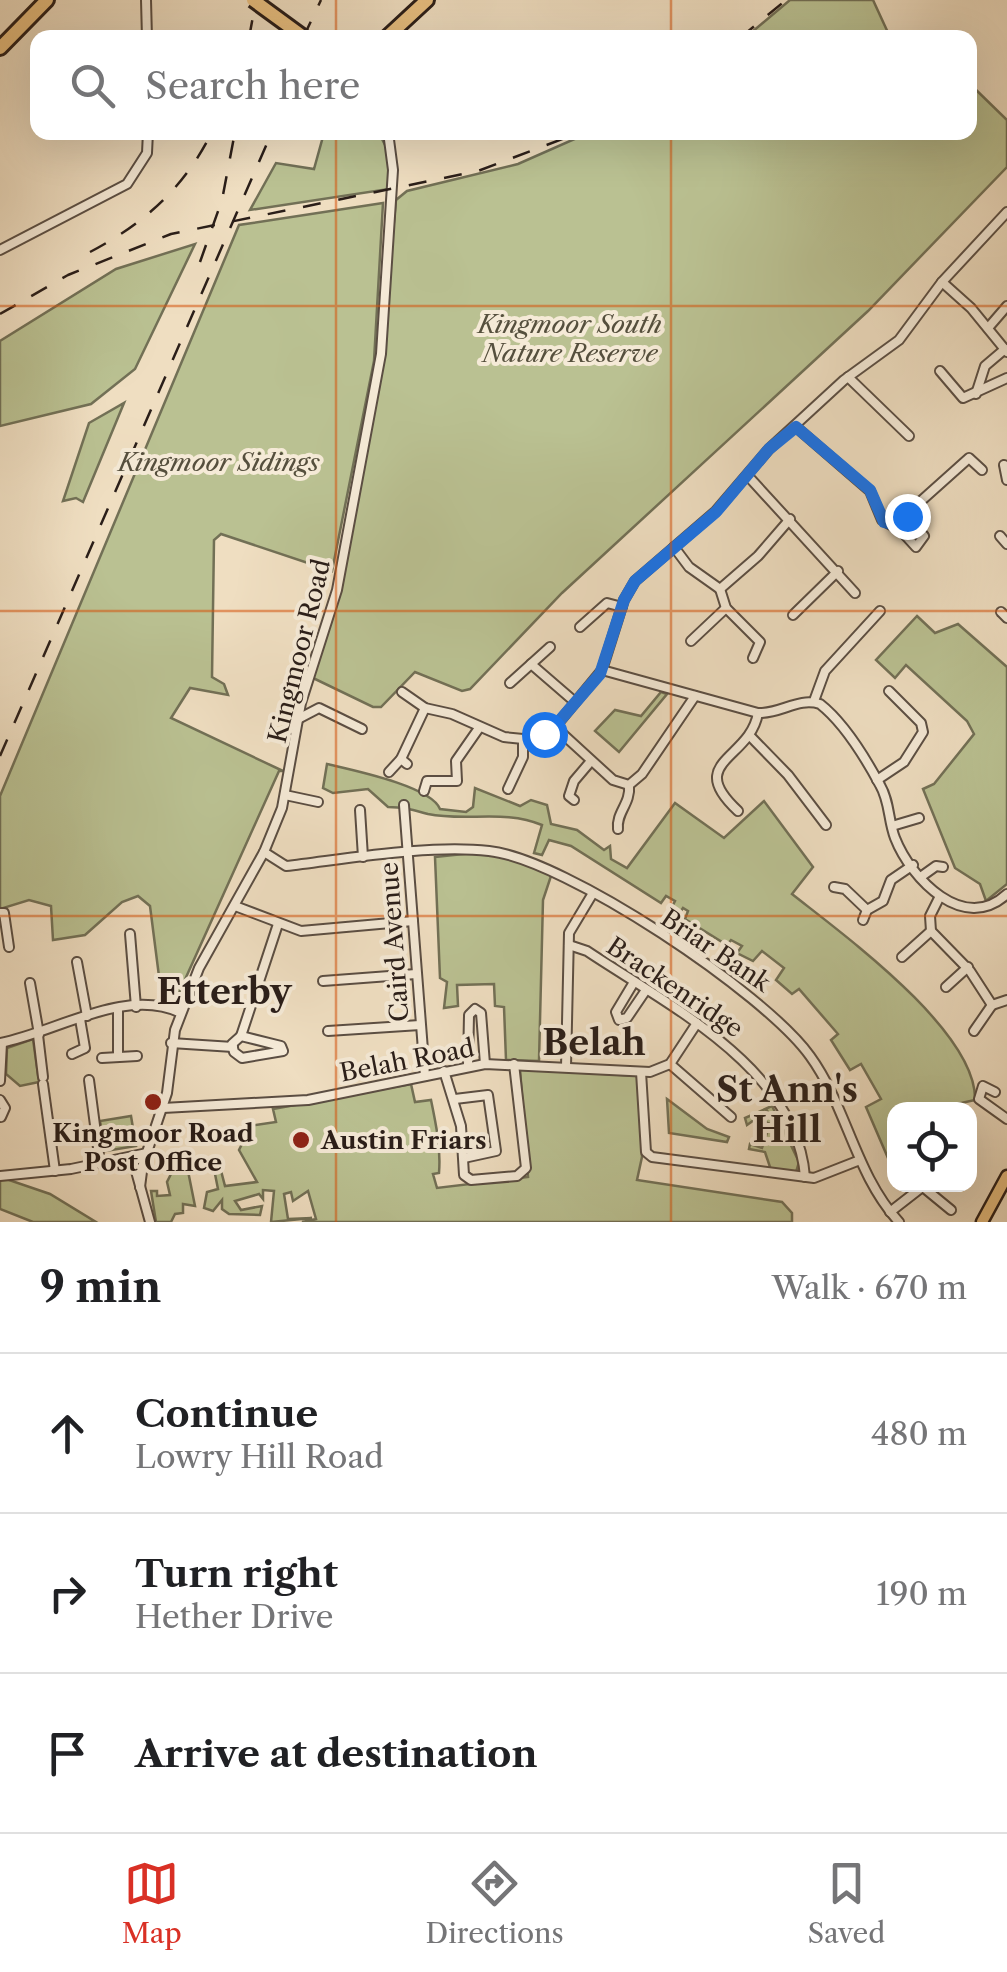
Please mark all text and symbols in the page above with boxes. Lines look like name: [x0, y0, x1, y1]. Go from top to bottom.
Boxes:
search box: [30, 30, 977, 140]
icon: search: [65, 58, 120, 113]
text: Search here: [145, 62, 360, 109]
park label: Kingmoor South Nature Reserve: [476, 309, 662, 369]
park label: Kingmoor Sidings: [116, 447, 320, 478]
route end: [885, 494, 931, 540]
street label: Kingmoor Road: [262, 556, 337, 746]
route start: [522, 712, 568, 758]
street label: Caird Avenue: [373, 861, 416, 1023]
street label: Briar Bank: [655, 902, 778, 999]
street label: Brackenridge: [601, 930, 749, 1044]
district label: Etterby: [156, 970, 293, 1013]
district label: Belah: [542, 1021, 646, 1064]
street label: Belah Road: [337, 1032, 477, 1089]
district label: St Ann's Hill: [716, 1068, 858, 1151]
marker: Kingmoor Road Post Office: [142, 1091, 164, 1113]
map controls: [887, 1102, 977, 1192]
button: locate: [887, 1102, 977, 1192]
place label: Kingmoor Road Post Office: [52, 1118, 254, 1178]
place label: Austin Friars: [320, 1125, 486, 1156]
marker: Austin Friars: [290, 1129, 312, 1151]
text: 9 min: [40, 1261, 161, 1313]
text: Walk · 670 m: [772, 1268, 967, 1307]
text: Continue: [135, 1390, 318, 1437]
icon: ahead: [40, 1406, 95, 1461]
text: 480 m: [871, 1414, 967, 1453]
text: Lowry Hill Road: [135, 1437, 384, 1476]
text: Turn right: [135, 1550, 338, 1597]
icon: right: [40, 1566, 95, 1621]
text: 190 m: [876, 1574, 967, 1613]
text: Hether Drive: [135, 1597, 333, 1636]
icon: arrive: [40, 1726, 95, 1781]
text: Arrive at destination: [135, 1730, 538, 1777]
tab: Map: [122, 1856, 182, 1950]
tab: Directions: [425, 1856, 564, 1950]
tab: Saved: [807, 1856, 885, 1950]

